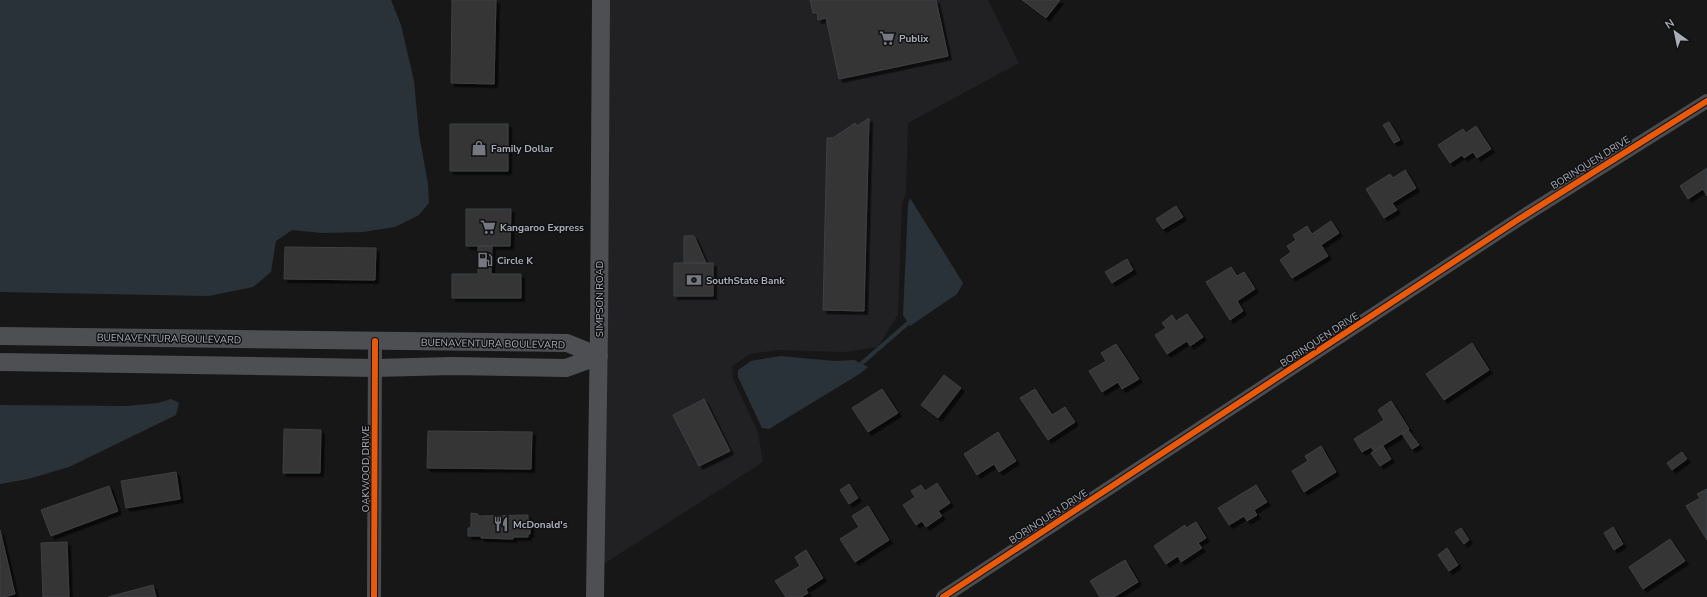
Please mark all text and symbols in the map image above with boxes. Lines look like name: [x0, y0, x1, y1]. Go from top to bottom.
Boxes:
north arrow: [1655, 12, 1695, 52]
text: N: [1662, 16, 1677, 33]
supermarket icon: Publix: [878, 29, 896, 47]
place label: Publix: [899, 32, 929, 46]
street label: BORINQUEN DRIVE: [1548, 133, 1633, 193]
shop icon: Family Dollar: [470, 139, 488, 157]
place label: Family Dollar: [491, 142, 553, 156]
supermarket icon: Kangaroo Express: [479, 218, 497, 236]
place label: Kangaroo Express: [500, 221, 584, 235]
fuel station icon: Circle K: [476, 251, 494, 269]
place label: Circle K: [497, 254, 533, 268]
street label: SIMPSON ROAD: [593, 261, 607, 337]
bank icon: SouthState Bank: [685, 271, 703, 289]
place label: SouthState Bank: [706, 274, 785, 288]
street label: BORINQUEN DRIVE: [1277, 309, 1362, 371]
street label: BUENAVENTURA BOULEVARD: [97, 331, 241, 347]
street label: BUENAVENTURA BOULEVARD: [421, 336, 565, 352]
street label: OAKWOOD DRIVE: [359, 426, 373, 512]
street label: BORINQUEN DRIVE: [1006, 486, 1091, 548]
restaurant icon: McDonald's: [492, 515, 510, 533]
place label: McDonald's: [513, 518, 568, 532]

